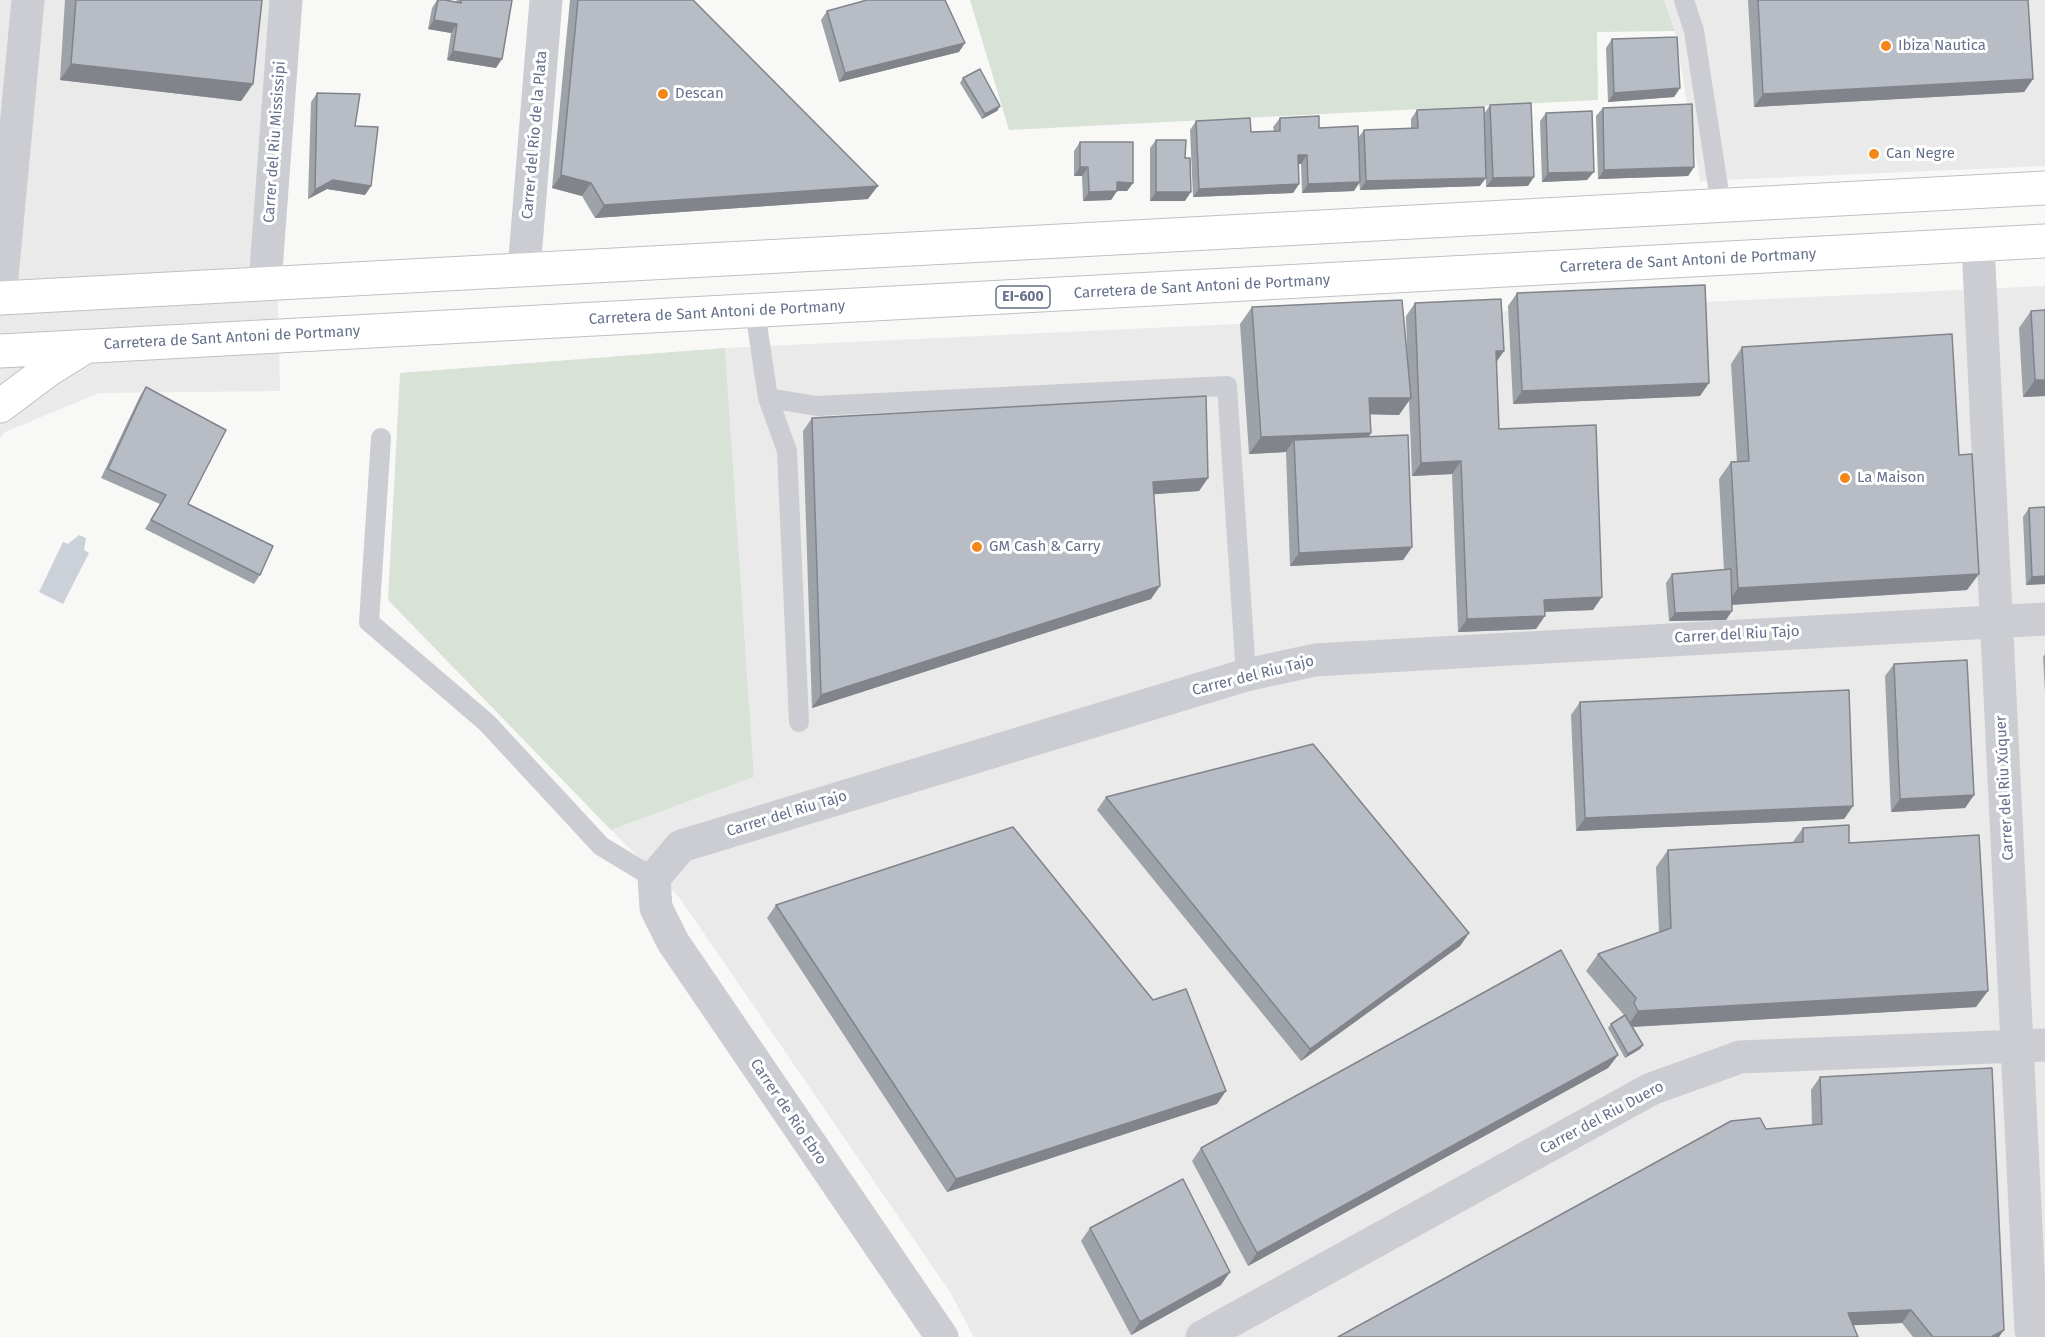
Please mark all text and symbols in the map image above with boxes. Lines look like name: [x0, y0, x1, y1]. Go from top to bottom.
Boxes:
place label: Ibiza Nautica: [1898, 37, 1986, 55]
marker: Ibiza Nautica: [1879, 39, 1893, 53]
street label: Carrer del Río de la Plata: [519, 50, 551, 220]
street label: Carrer del Riu Mississipi: [260, 60, 290, 224]
place label: Descan: [675, 85, 724, 103]
marker: Descan: [656, 87, 670, 101]
place label: Can Negre: [1886, 145, 1955, 163]
marker: Can Negre: [1867, 147, 1881, 161]
street label: Carretera de Sant Antoni de Portmany: [1559, 245, 1817, 277]
street label: Carretera de Sant Antoni de Portmany: [1073, 271, 1331, 303]
road number: EI-600: [996, 286, 1050, 308]
street label: Carretera de Sant Antoni de Portmany: [588, 297, 846, 329]
street label: Carretera de Sant Antoni de Portmany: [103, 322, 361, 354]
place label: La Maison: [1857, 469, 1925, 487]
marker: La Maison: [1838, 471, 1852, 485]
place label: GM Cash & Carry: [989, 538, 1100, 556]
marker: GM Cash & Carry: [970, 540, 984, 554]
street label: Carrer del Riu Tajo: [1674, 623, 1800, 647]
street label: Carrer del Riu Tajo: [1190, 652, 1316, 700]
street label: Carrer del Riu Xúquer: [1992, 715, 2018, 861]
street label: Carrer del Riu Tajo: [725, 787, 849, 841]
street label: Carrer de Rio Ebro: [746, 1056, 830, 1168]
street label: Carrer del Riu Duero: [1537, 1078, 1667, 1158]

